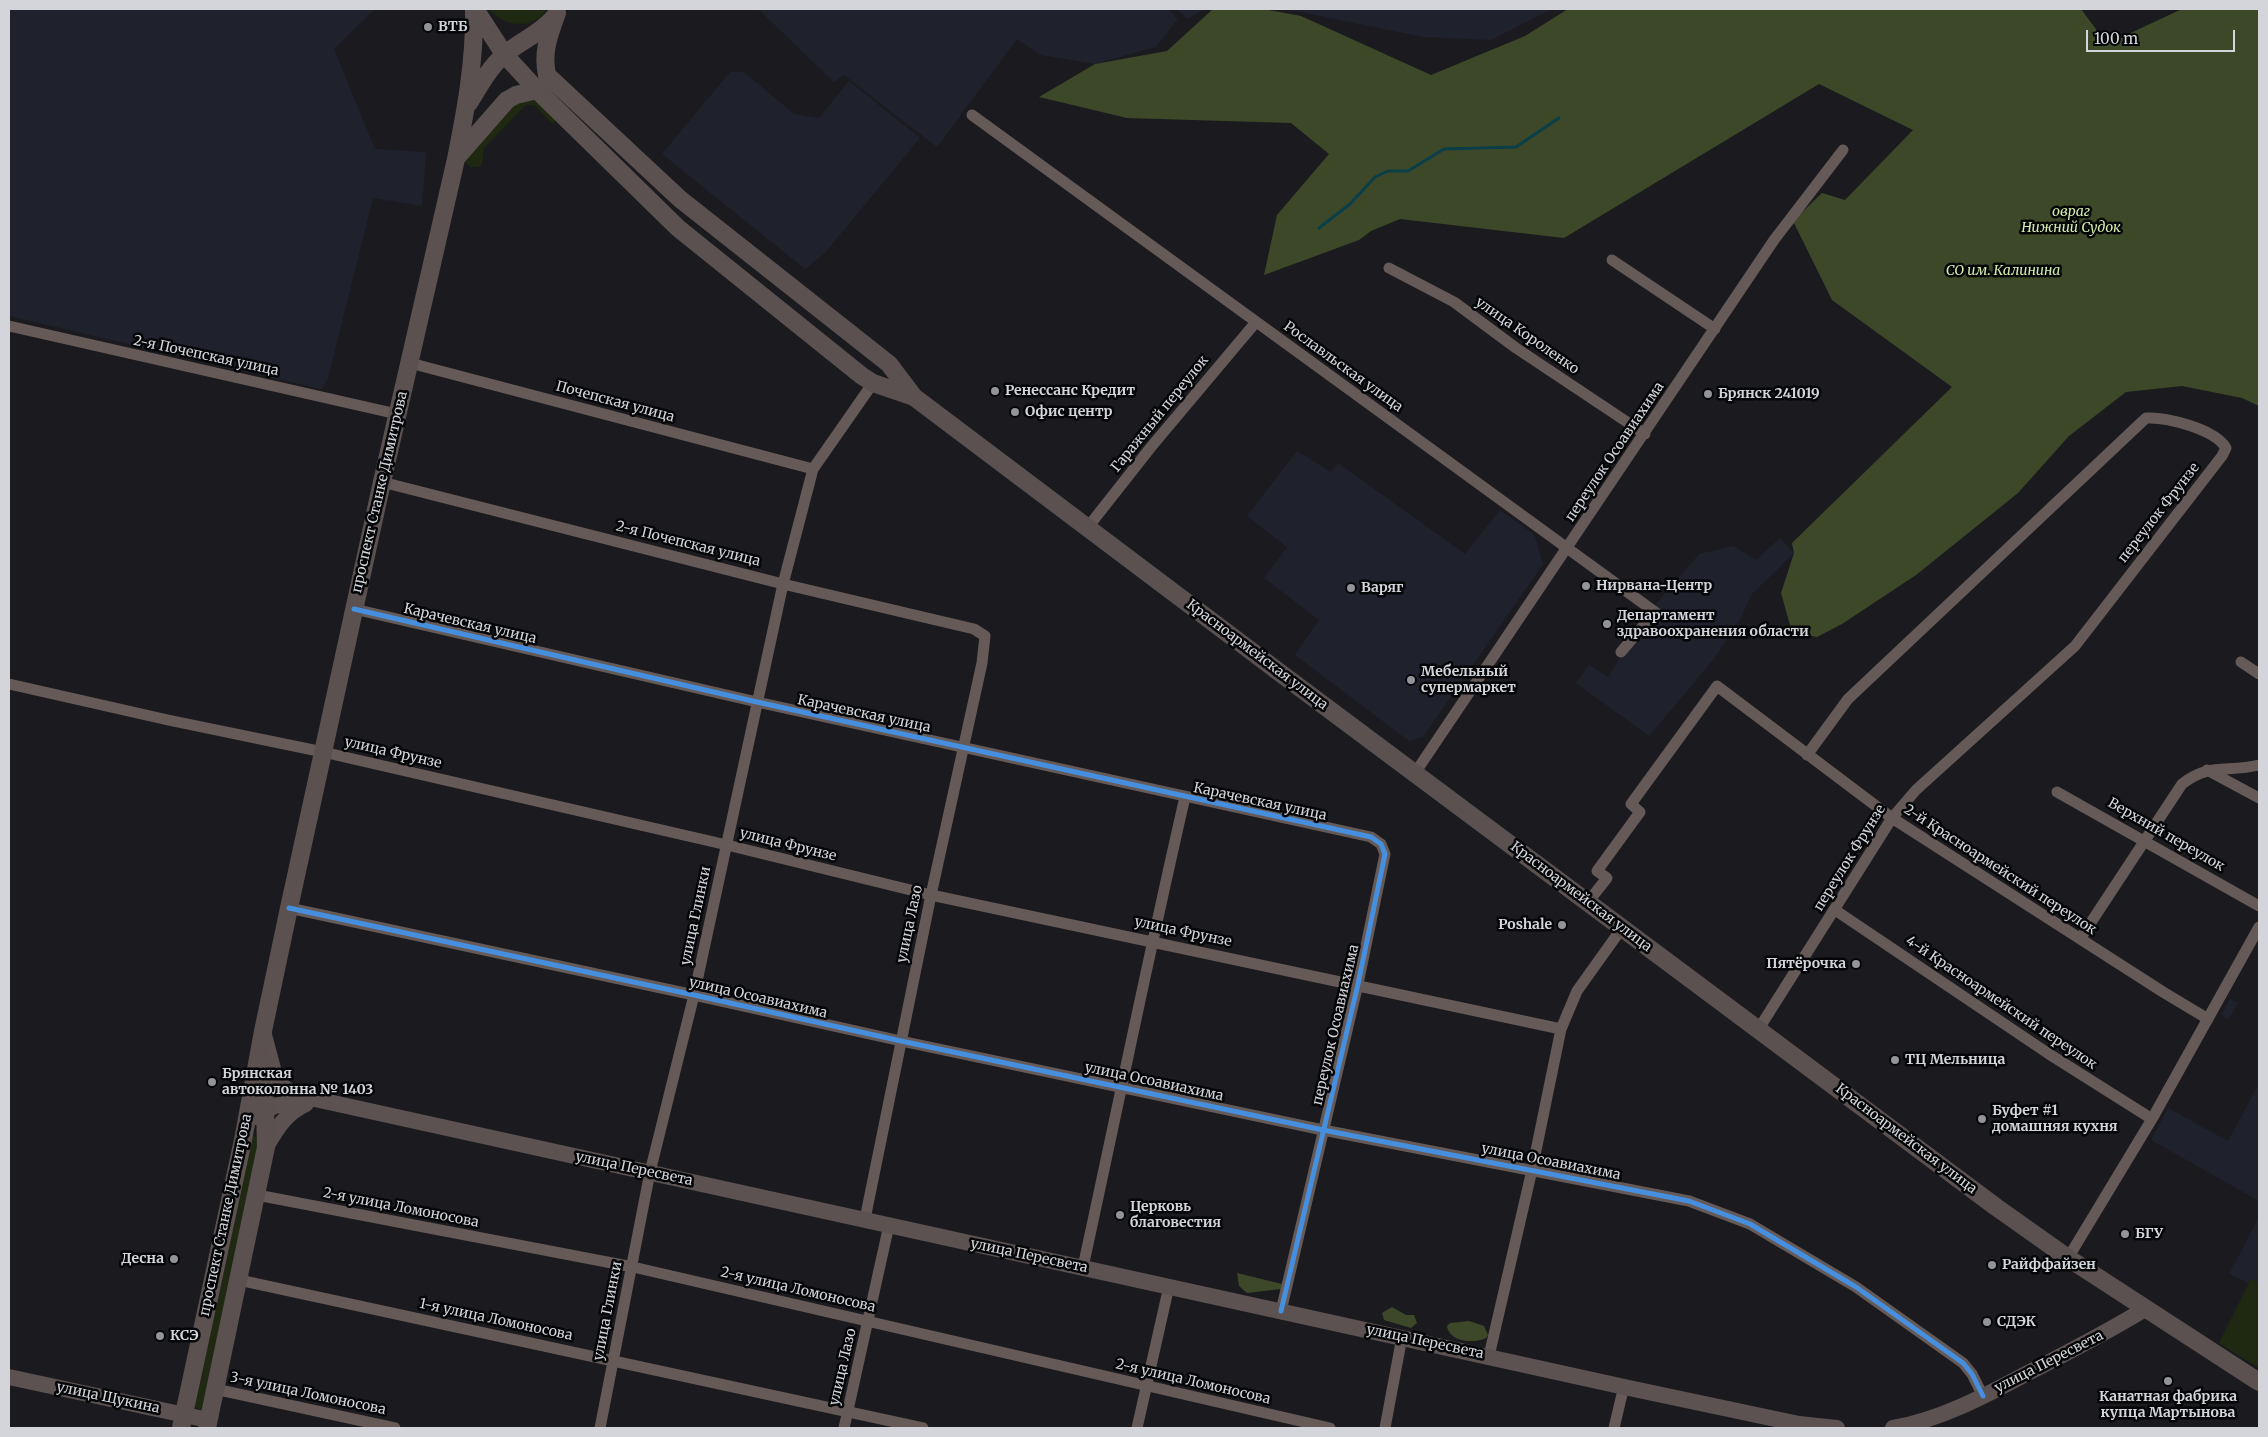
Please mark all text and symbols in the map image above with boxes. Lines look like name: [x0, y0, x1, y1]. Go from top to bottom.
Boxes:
place label: ВТБ: [438, 19, 467, 35]
scale bar: [2088, 20, 2237, 52]
marker: ВТБ: [422, 21, 434, 33]
text: 100 m: [2094, 29, 2138, 48]
park label: овраг Нижний Судок: [2021, 204, 2121, 236]
park label: СО им. Калинина: [1946, 263, 2060, 279]
street label: улица Короленко: [1472, 294, 1582, 378]
street label: Рославльская улица: [1280, 318, 1406, 416]
street label: 2-я Почепская улица: [132, 332, 280, 380]
street label: Гаражный переулок: [1108, 352, 1212, 476]
street label: Почепская улица: [554, 378, 676, 426]
street label: переулок Осоавиахима: [1562, 379, 1668, 525]
place label: Ренессанс Кредит: [1005, 383, 1135, 399]
marker: Ренессанс Кредит: [989, 385, 1001, 397]
place label: Брянск 241019: [1718, 386, 1820, 402]
marker: Брянск 241019: [1702, 388, 1714, 400]
street label: проспект Станке Димитрова: [349, 390, 411, 594]
place label: Офис центр: [1025, 404, 1113, 420]
marker: Офис центр: [1009, 406, 1021, 418]
street label: переулок Фрунзе: [2115, 460, 2203, 566]
street label: 2-я Почепская улица: [614, 518, 762, 570]
place label: Нирвана-Центр: [1596, 578, 1712, 594]
place label: Варяг: [1361, 580, 1404, 596]
marker: Нирвана-Центр: [1580, 580, 1592, 592]
marker: Варяг: [1345, 582, 1357, 594]
street label: Красноармейская улица: [1183, 596, 1331, 714]
street label: Карачевская улица: [402, 601, 538, 647]
place label: Департамент здравоохранения области: [1617, 608, 1809, 640]
marker: Департамент здравоохранения области: [1601, 618, 1613, 630]
place label: Мебельный супермаркет: [1421, 664, 1516, 696]
marker: Мебельный супермаркет: [1405, 674, 1417, 686]
street label: Карачевская улица: [796, 692, 932, 736]
street label: улица Фрунзе: [343, 734, 443, 772]
street label: Карачевская улица: [1192, 780, 1328, 824]
street label: Верхний переулок: [2105, 795, 2227, 875]
street label: 2-й Красноармейский переулок: [1901, 801, 2099, 939]
street label: переулок Фрунзе: [1810, 802, 1890, 914]
street label: улица Фрунзе: [738, 825, 838, 865]
street label: Красноармейская улица: [1507, 838, 1655, 956]
street label: улица Глинки: [677, 865, 715, 967]
street label: улица Лазо: [894, 884, 926, 964]
street label: улица Фрунзе: [1133, 913, 1233, 951]
place label: Poshale: [1498, 917, 1552, 933]
marker: Poshale: [1556, 919, 1568, 931]
street label: 4-й Красноармейский переулок: [1902, 933, 2100, 1073]
street label: переулок Осоавиахима: [1309, 943, 1363, 1107]
place label: Пятёрочка: [1766, 956, 1846, 972]
marker: Пятёрочка: [1850, 958, 1862, 970]
street label: улица Осоавиахима: [687, 974, 829, 1022]
place label: ТЦ Мельница: [1905, 1052, 2005, 1068]
marker: ТЦ Мельница: [1889, 1054, 1901, 1066]
street label: улица Осоавиахима: [1083, 1059, 1225, 1105]
place label: Брянская автоколонна № 1403: [222, 1066, 373, 1098]
marker: Брянская автоколонна № 1403: [206, 1076, 218, 1088]
street label: Красноармейская улица: [1832, 1080, 1980, 1198]
place label: Буфет #1 домашняя кухня: [1992, 1103, 2118, 1136]
street label: проспект Станке Димитрова: [196, 1112, 256, 1318]
marker: Буфет #1 домашняя кухня: [1976, 1113, 1988, 1125]
street label: улица Осоавиахима: [1480, 1140, 1622, 1184]
street label: улица Пересвета: [574, 1148, 694, 1190]
street label: 2-я улица Ломоносова: [322, 1185, 480, 1231]
place label: Церковь благовестия: [1130, 1199, 1221, 1232]
marker: Церковь благовестия: [1114, 1209, 1126, 1221]
place label: БГУ: [2135, 1226, 2163, 1242]
marker: БГУ: [2119, 1228, 2131, 1240]
street label: улица Пересвета: [969, 1235, 1089, 1277]
place label: Десна: [121, 1251, 164, 1267]
marker: Десна: [168, 1253, 180, 1265]
place label: Райффайзен: [2002, 1257, 2096, 1273]
marker: Райффайзен: [1986, 1259, 1998, 1271]
street label: улица Глинки: [590, 1260, 626, 1362]
street label: 2-я улица Ломоносова: [719, 1264, 877, 1316]
street label: 1-я улица Ломоносова: [418, 1296, 574, 1344]
place label: СДЭК: [1997, 1314, 2036, 1330]
marker: СДЭК: [1981, 1316, 1993, 1328]
street label: улица Пересвета: [1365, 1321, 1485, 1363]
street label: улица Лазо: [826, 1327, 860, 1407]
street label: улица Пересвета: [1992, 1327, 2106, 1397]
place label: КСЭ: [170, 1328, 199, 1344]
marker: КСЭ: [154, 1330, 166, 1342]
street label: 2-я улица Ломоносова: [1114, 1356, 1272, 1408]
street label: 3-я улица Ломоносова: [229, 1369, 387, 1419]
marker: Канатная фабрика купца Мартынова: [2162, 1375, 2174, 1387]
street label: улица Щукина: [55, 1379, 161, 1417]
place label: Канатная фабрика купца Мартынова: [2099, 1389, 2237, 1421]

